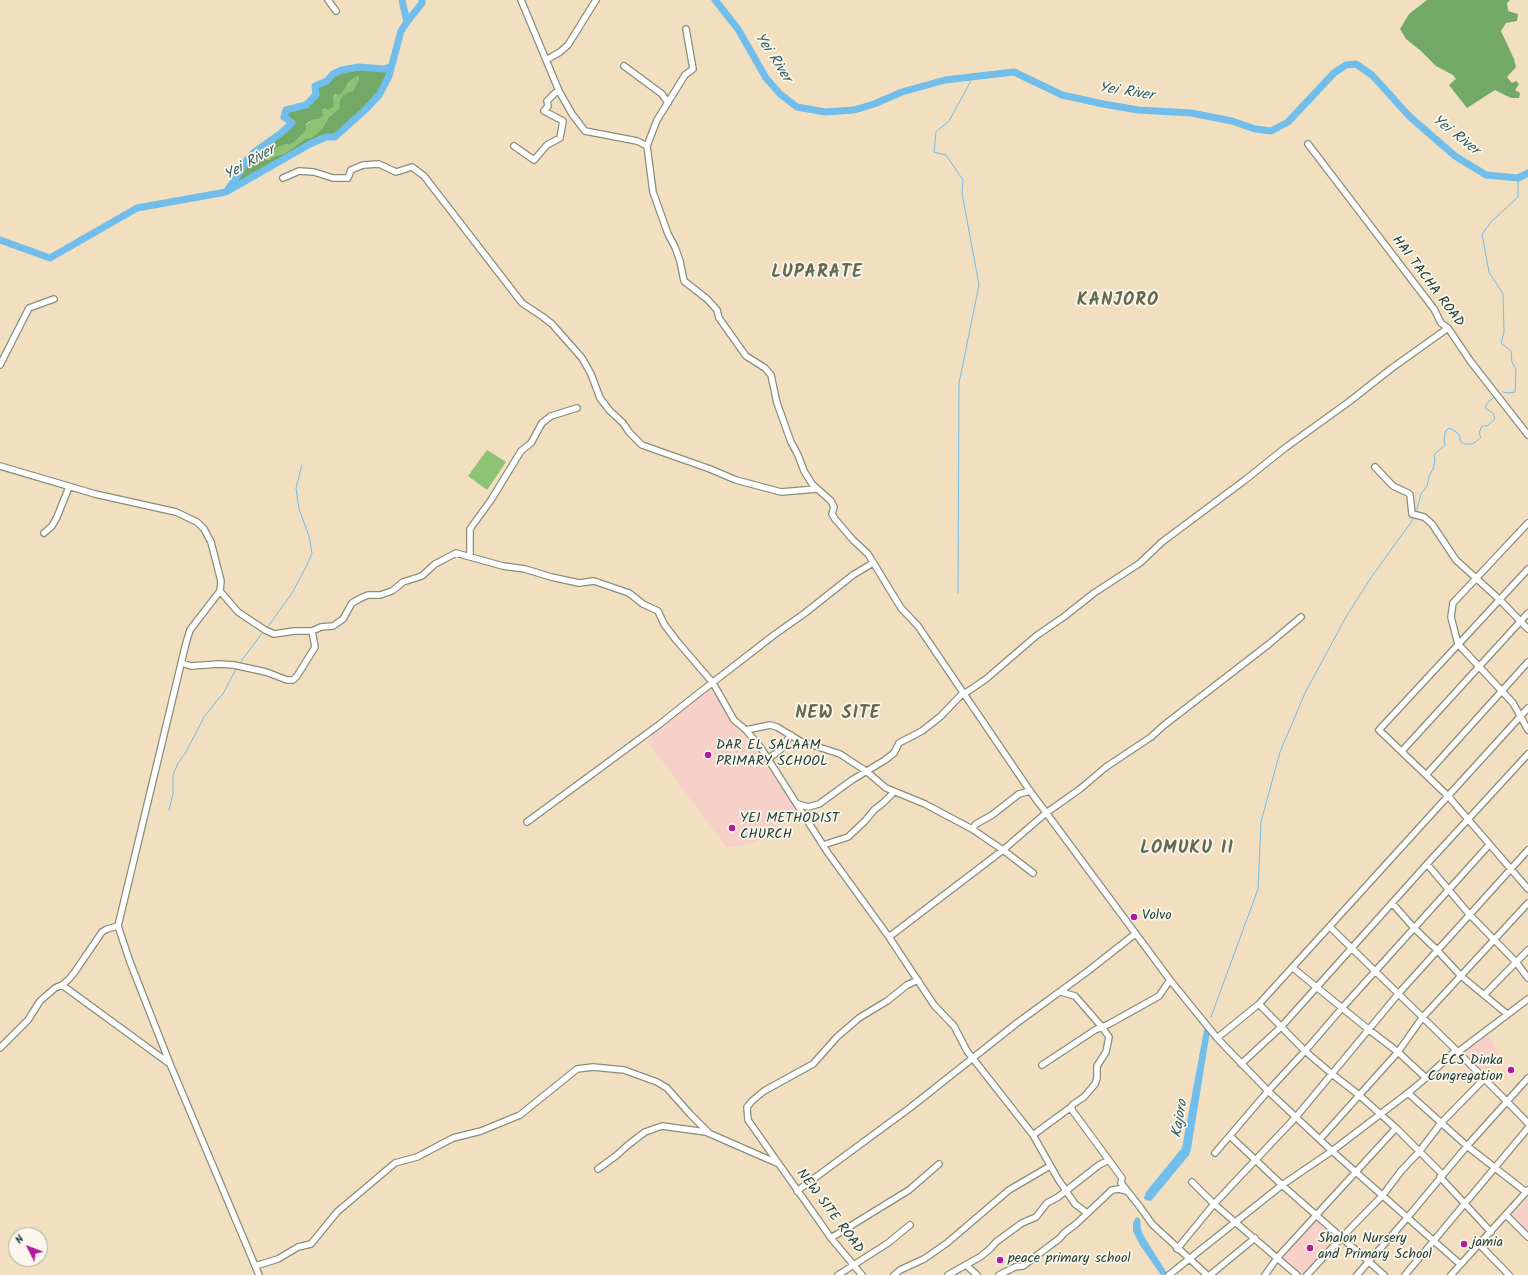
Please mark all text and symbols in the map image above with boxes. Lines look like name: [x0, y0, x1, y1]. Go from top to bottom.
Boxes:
water label: Yei River: [749, 30, 795, 86]
water label: Yei River: [1097, 80, 1155, 106]
water label: Yei River: [1428, 112, 1482, 160]
water label: Yei River: [222, 142, 278, 186]
street label: HAI TACHA ROAD: [1387, 233, 1467, 331]
district label: LUPARATE: [771, 263, 863, 285]
district label: KANJORO: [1077, 291, 1159, 313]
district label: NEW SITE: [795, 704, 881, 726]
place label: DAR EL SALAAM PRIMARY SCHOOL: [716, 739, 828, 772]
marker: DAR EL SALAAM PRIMARY SCHOOL: [703, 750, 713, 760]
place label: YEI METHODIST CHURCH: [740, 812, 839, 844]
marker: YEI METHODIST CHURCH: [727, 823, 737, 833]
district label: LOMUKU II: [1140, 839, 1234, 861]
place label: Volvo: [1142, 909, 1171, 925]
marker: Volvo: [1129, 912, 1139, 922]
place label: ECS Dinka Congregation: [1427, 1054, 1503, 1086]
marker: ECS Dinka Congregation: [1506, 1065, 1516, 1075]
water label: Kajoro: [1169, 1099, 1193, 1139]
street label: NEW SITE ROAD: [792, 1166, 866, 1258]
north arrow: [8, 1227, 48, 1267]
text: N: [11, 1231, 29, 1248]
place label: Shalon Nursery and Primary School: [1318, 1232, 1432, 1264]
place label: jamia: [1472, 1236, 1503, 1252]
marker: jamia: [1459, 1239, 1469, 1249]
marker: Shalon Nursery and Primary School: [1305, 1243, 1315, 1253]
place label: peace primary school: [1008, 1252, 1131, 1268]
marker: peace primary school: [995, 1255, 1005, 1265]

